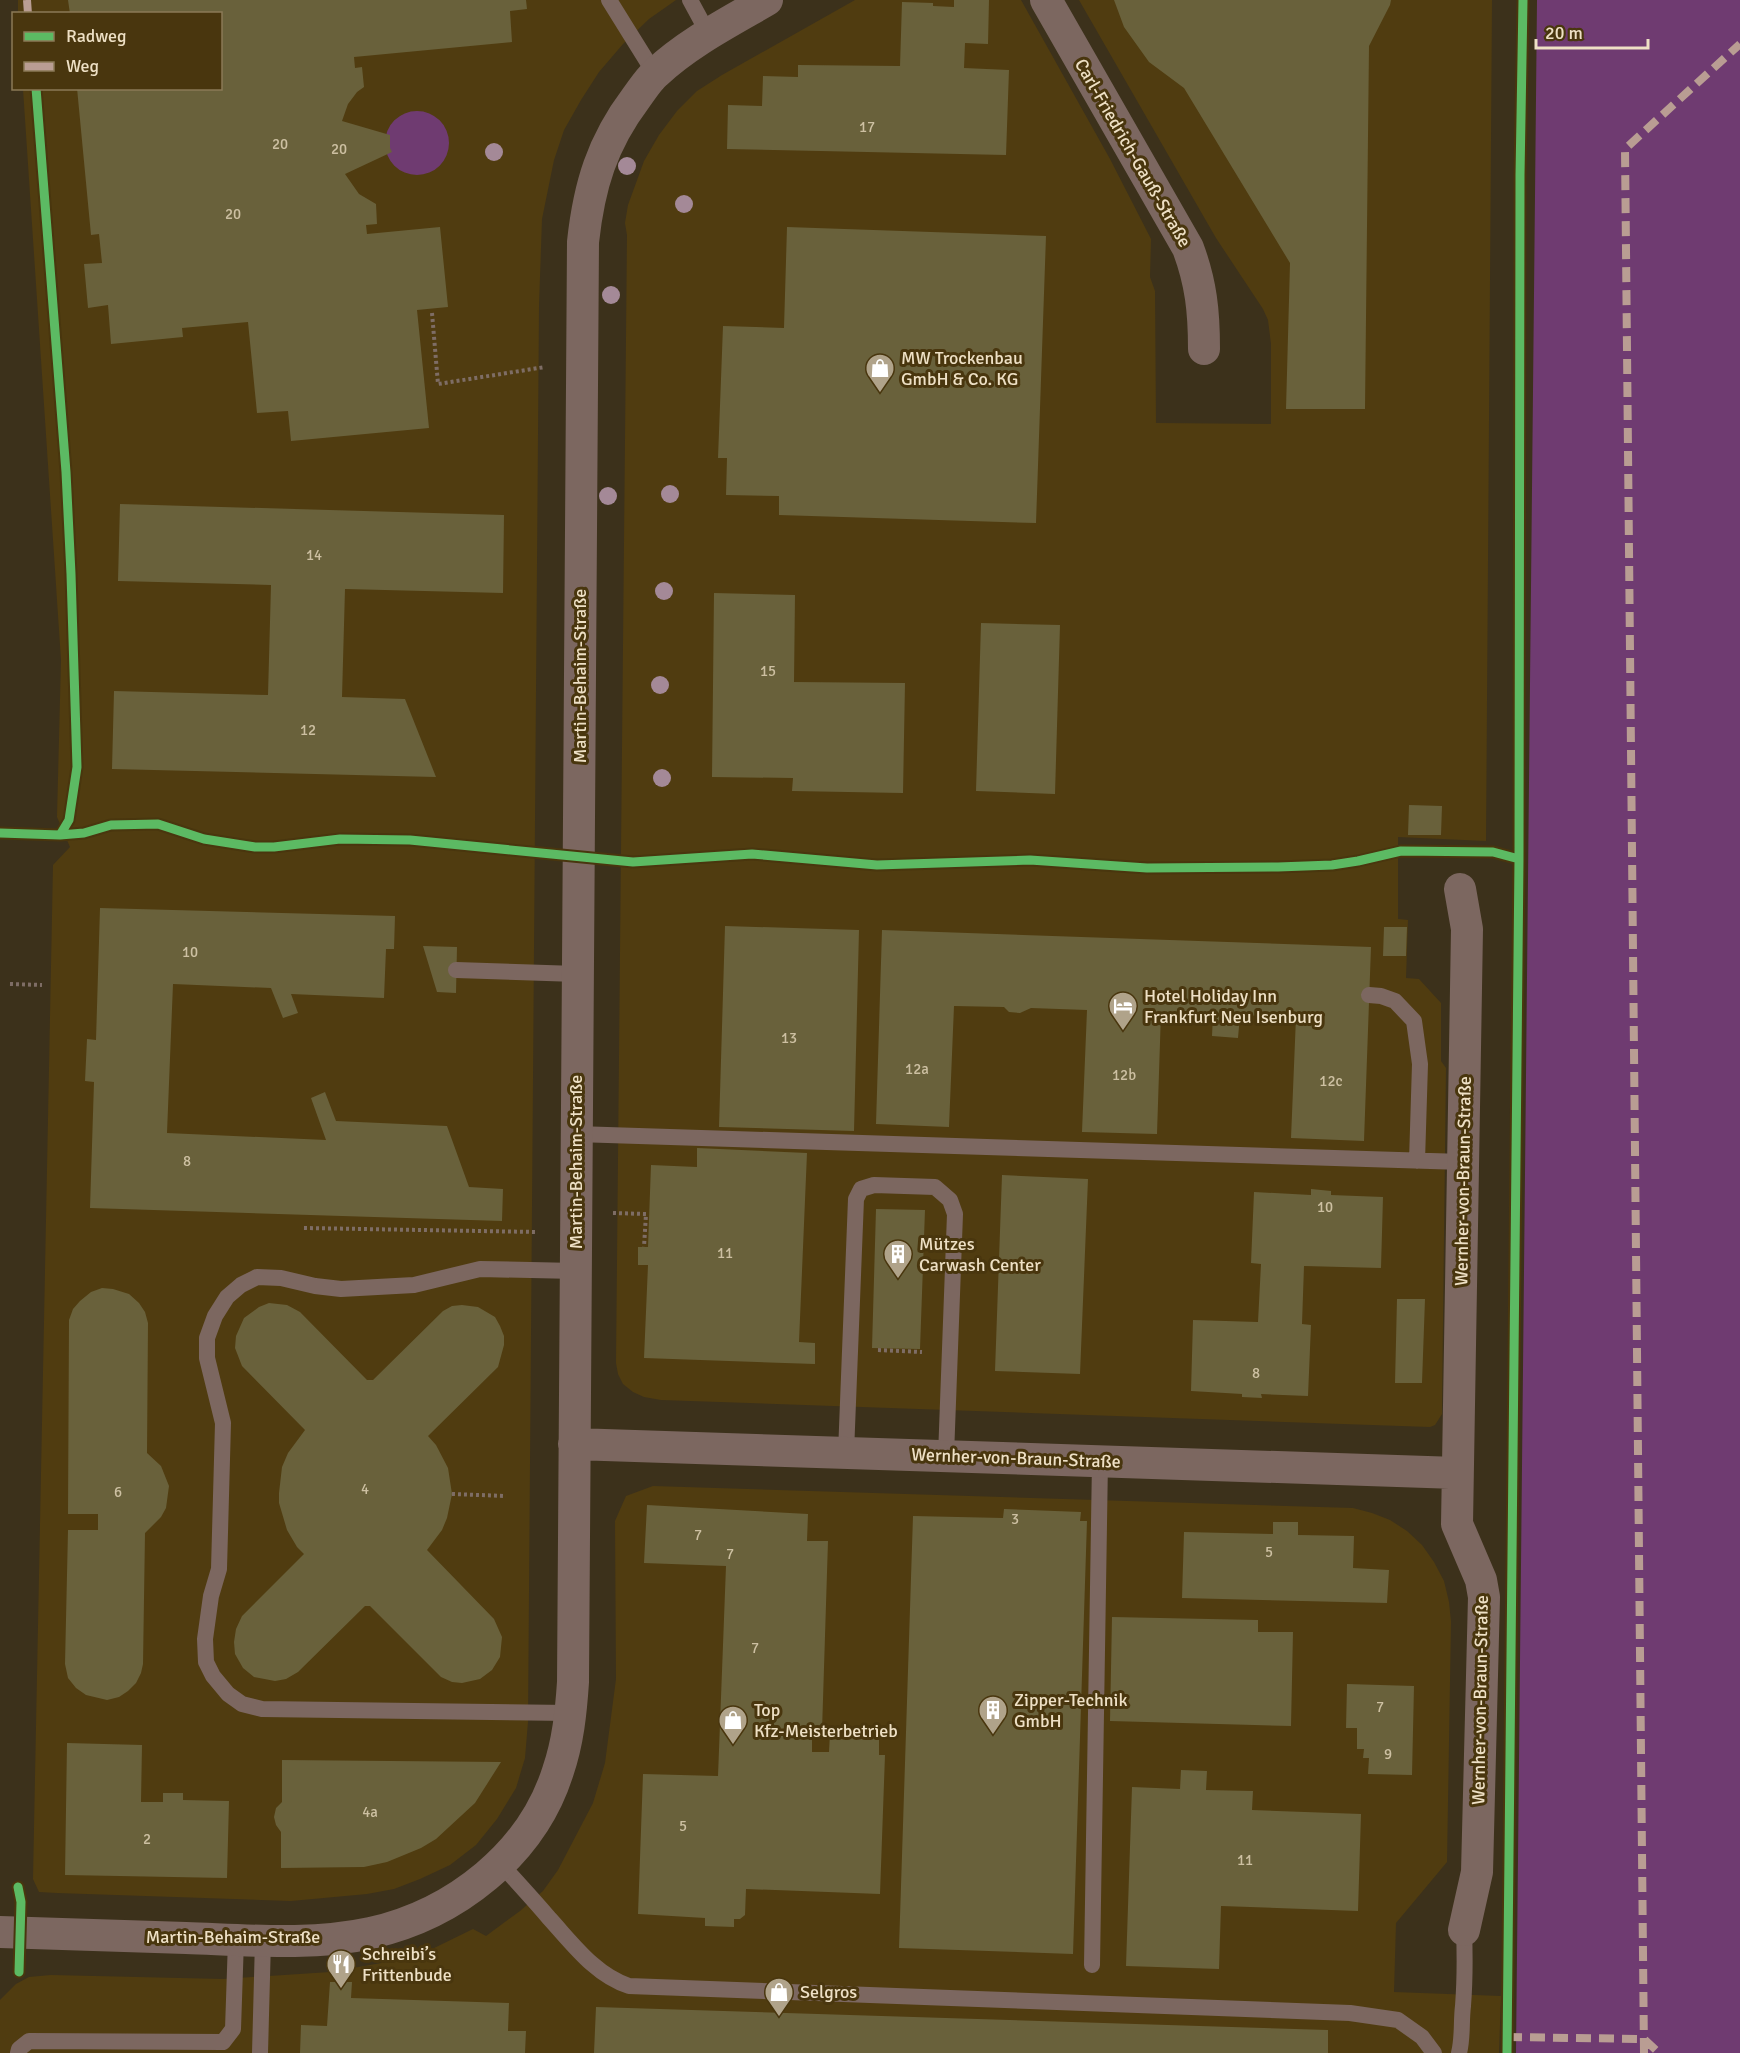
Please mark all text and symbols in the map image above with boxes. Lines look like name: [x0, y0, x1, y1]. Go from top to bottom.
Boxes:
legend: [12, 12, 222, 90]
scale bar: [1536, 12, 1648, 50]
text: 20 m: [1545, 22, 1583, 44]
text: Radweg: [66, 25, 127, 47]
text: Weg: [66, 55, 99, 77]
street label: Carl-Friedrich-Gauß-Straße: [1070, 55, 1196, 251]
house number: 17: [859, 118, 875, 136]
house number: 20: [272, 135, 288, 153]
house number: 20: [331, 140, 347, 158]
house number: 20: [225, 205, 241, 223]
place label: MW Trockenbau GmbH & Co. KG: [901, 347, 1023, 390]
shop icon: MW Trockenbau GmbH & Co. KG: [864, 352, 896, 394]
house number: 14: [306, 546, 322, 564]
street label: Martin-Behaim-Straße: [569, 589, 591, 763]
house number: 15: [760, 662, 776, 680]
house number: 12: [300, 721, 316, 739]
house number: 10: [182, 943, 198, 961]
place label: Hotel Holiday Inn Frankfurt Neu Isenburg: [1144, 985, 1323, 1028]
hotel icon: Hotel Holiday Inn Frankfurt Neu Isenburg: [1107, 990, 1139, 1032]
house number: 13: [781, 1029, 797, 1047]
house number: 12a: [905, 1060, 929, 1078]
house number: 12b: [1112, 1066, 1136, 1084]
house number: 12c: [1319, 1072, 1343, 1090]
street label: Martin-Behaim-Straße: [565, 1075, 587, 1249]
street label: Wernher-von-Braun-Straße: [1450, 1076, 1476, 1286]
house number: 8: [183, 1152, 191, 1170]
house number: 10: [1317, 1198, 1333, 1216]
place label: Mützes Carwash Center: [919, 1233, 1041, 1276]
building icon: Mützes Carwash Center: [882, 1238, 914, 1280]
house number: 11: [717, 1244, 733, 1262]
house number: 8: [1252, 1364, 1260, 1382]
street label: Wernher-von-Braun-Straße: [911, 1443, 1121, 1473]
house number: 4: [361, 1480, 369, 1498]
house number: 6: [114, 1483, 122, 1501]
house number: 3: [1011, 1510, 1019, 1528]
house number: 7: [694, 1526, 702, 1544]
house number: 5: [1265, 1543, 1273, 1561]
house number: 7: [726, 1545, 734, 1563]
street label: Wernher-von-Braun-Straße: [1467, 1595, 1493, 1805]
house number: 7: [751, 1639, 759, 1657]
place label: Zipper-Technik GmbH: [1014, 1689, 1127, 1732]
building icon: Zipper-Technik GmbH: [977, 1694, 1009, 1736]
house number: 7: [1376, 1698, 1384, 1716]
place label: Top Kfz-Meisterbetrieb: [754, 1699, 898, 1742]
shop icon: Top Kfz-Meisterbetrieb: [717, 1704, 749, 1746]
house number: 9: [1384, 1745, 1392, 1763]
house number: 4a: [362, 1803, 378, 1821]
house number: 5: [679, 1817, 687, 1835]
house number: 2: [143, 1830, 151, 1848]
house number: 11: [1237, 1851, 1253, 1869]
street label: Martin-Behaim-Straße: [146, 1926, 320, 1948]
place label: Schreibi’s Frittenbude: [362, 1943, 452, 1986]
restaurant icon: Schreibi’s Frittenbude: [325, 1948, 357, 1990]
shop icon: Selgros: [763, 1976, 795, 2018]
place label: Selgros: [800, 1981, 857, 2003]

